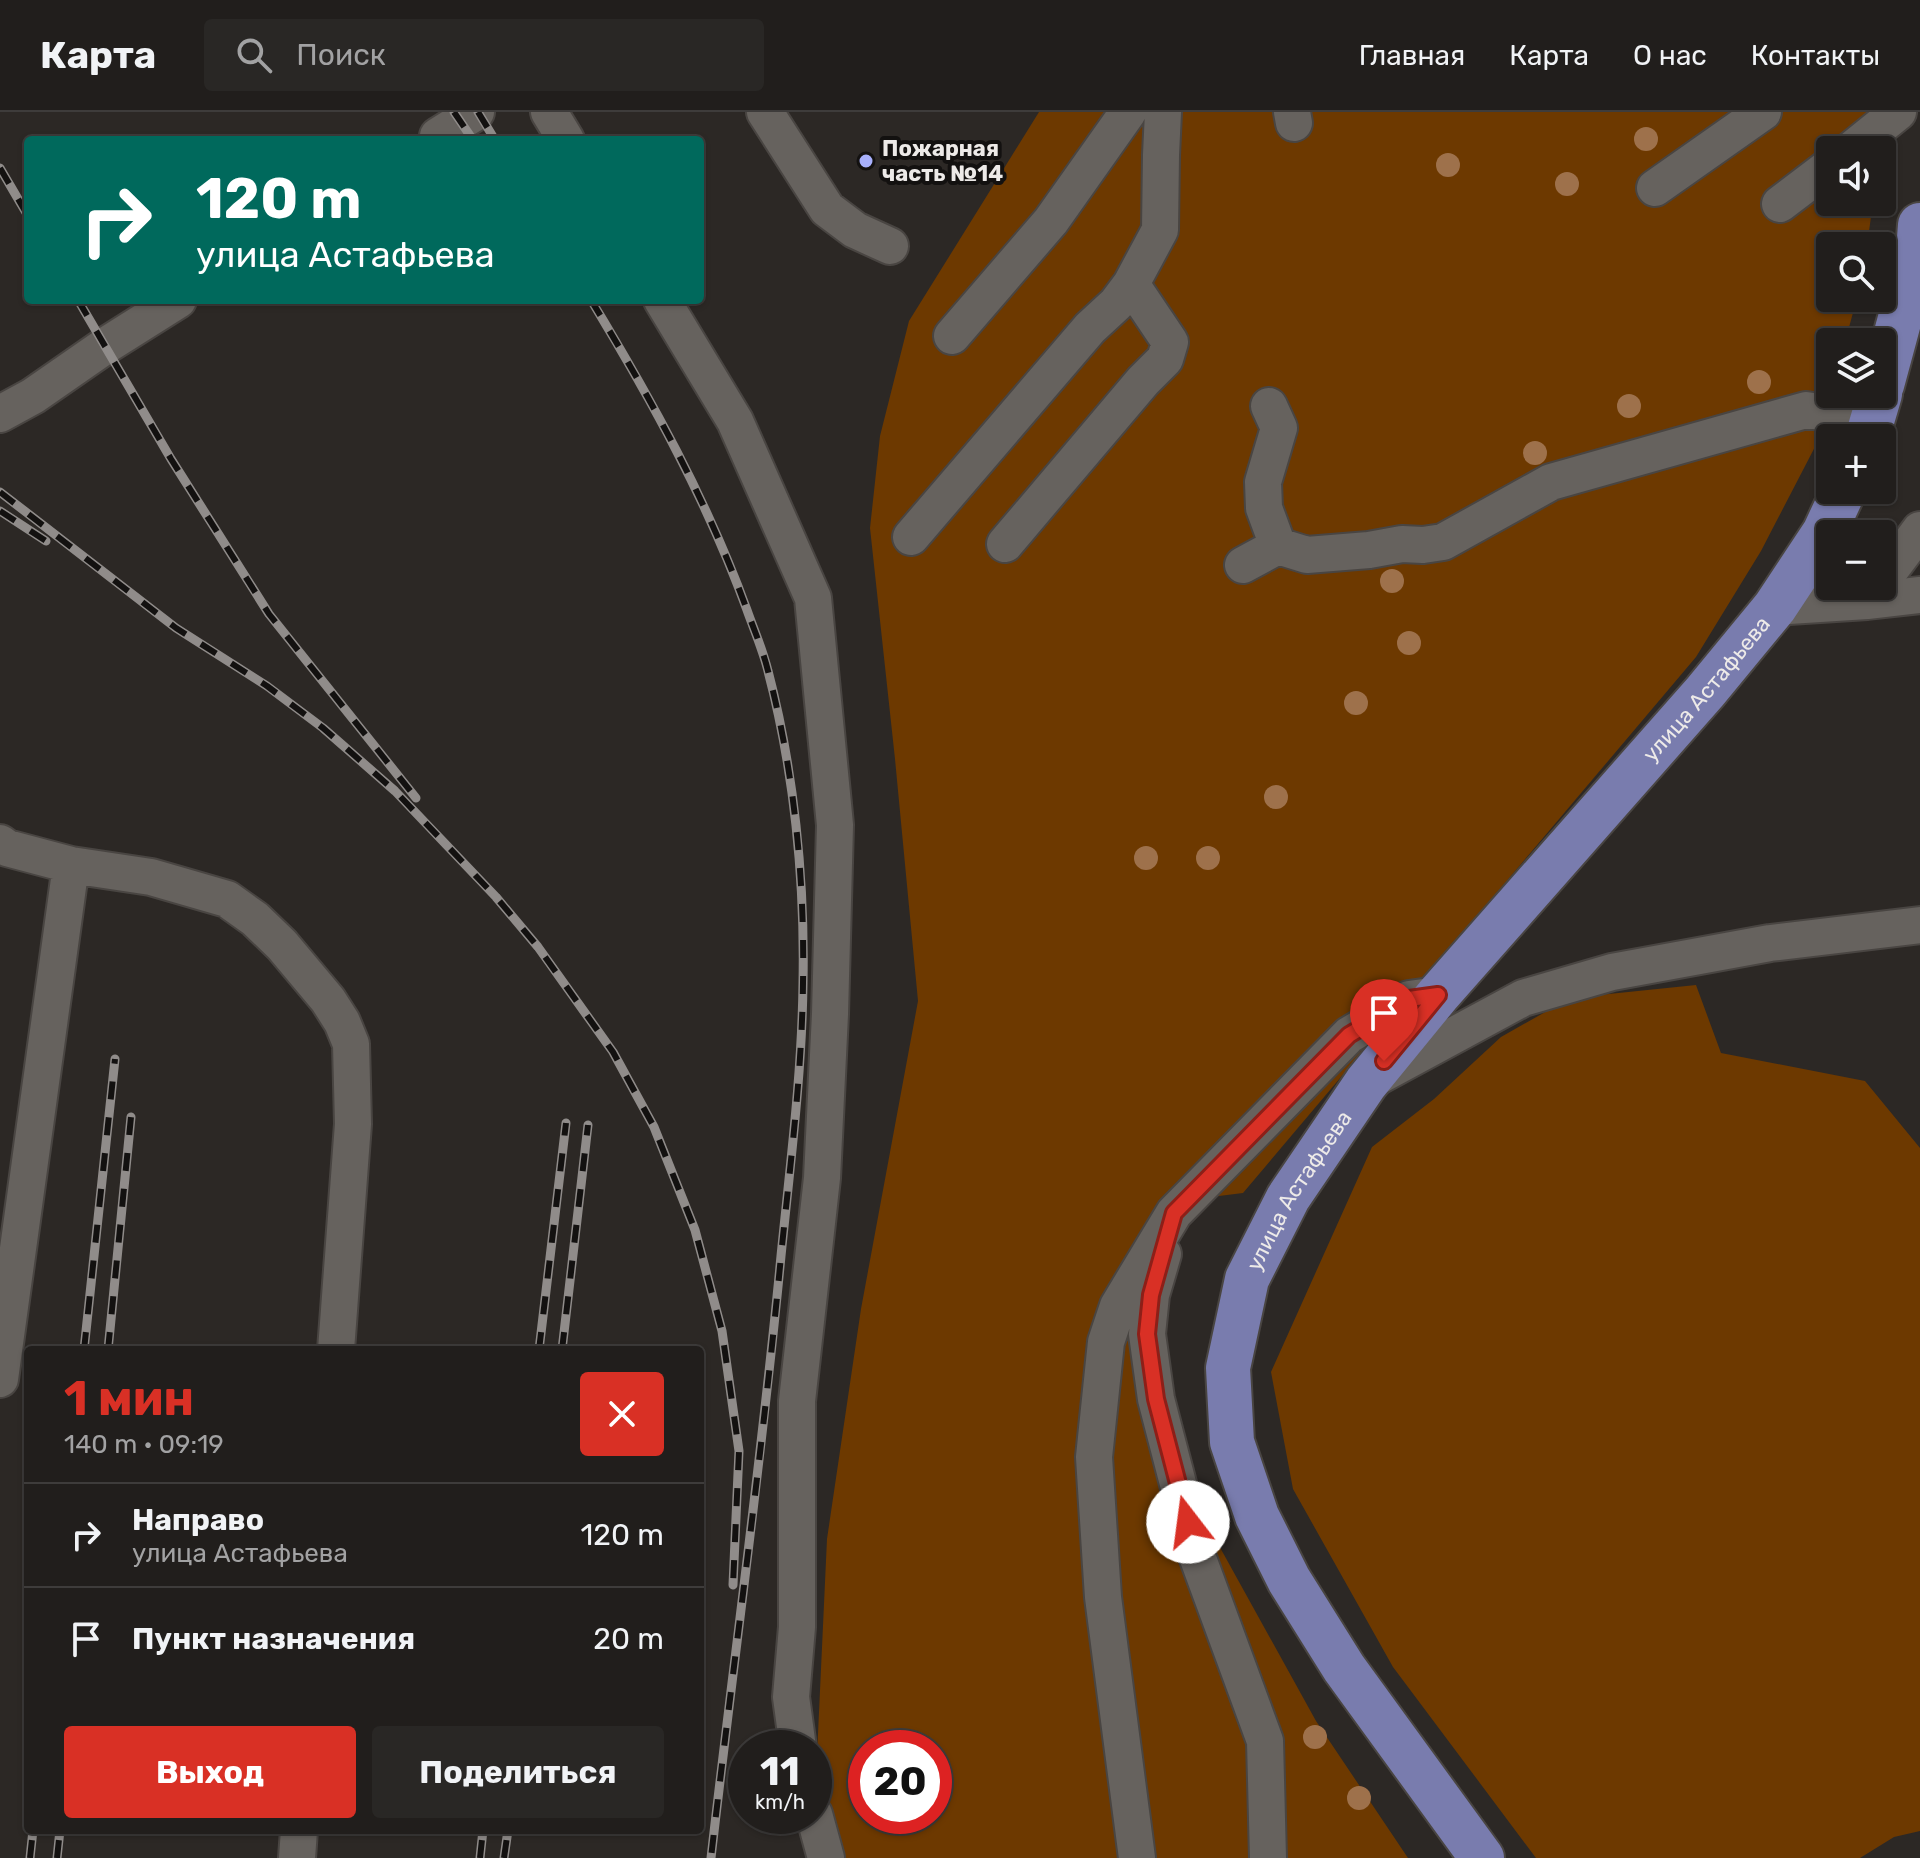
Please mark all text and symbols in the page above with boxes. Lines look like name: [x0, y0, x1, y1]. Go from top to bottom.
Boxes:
search box: [204, 19, 764, 91]
text: Карта: [40, 32, 156, 78]
icon: search: [232, 33, 276, 77]
text: Поиск: [296, 37, 386, 73]
text: Главная: [1359, 39, 1465, 72]
text: Карта: [1509, 39, 1589, 72]
text: О нас: [1633, 39, 1707, 72]
text: Контакты: [1751, 39, 1880, 72]
place label: Пожарная часть №14: [882, 135, 1003, 187]
map controls: [1816, 136, 1896, 600]
button: sound: [1816, 136, 1896, 216]
marker: Пожарная часть №14: [857, 152, 875, 170]
text: 120 m: [196, 166, 362, 232]
icon: right: [64, 168, 168, 272]
button: search: [1816, 232, 1896, 312]
text: улица Астафьева: [196, 233, 495, 276]
button: layers: [1816, 328, 1896, 408]
button: +: [1816, 424, 1896, 504]
button: −: [1816, 520, 1896, 600]
street label: улица Астафьева: [1637, 610, 1776, 767]
pin: [1350, 979, 1418, 1061]
icon: arrive: [1362, 991, 1406, 1035]
street label: улица Астафьева: [1240, 1105, 1357, 1275]
text: 1 мин: [64, 1370, 194, 1427]
button: close: [580, 1372, 664, 1456]
text: 140 m · 09:19: [64, 1429, 224, 1460]
position arrow: [1146, 1480, 1230, 1564]
text: Направо: [132, 1502, 264, 1538]
icon: right: [64, 1513, 108, 1557]
text: 120 m: [580, 1517, 664, 1553]
text: улица Астафьева: [132, 1538, 348, 1569]
icon: arrive: [64, 1617, 108, 1661]
text: Пункт назначения: [132, 1621, 415, 1657]
text: 20 m: [593, 1621, 664, 1657]
button: Выход: [64, 1726, 356, 1818]
button: Поделиться: [372, 1726, 664, 1818]
speed limit sign: 20: [848, 1730, 952, 1834]
text: 11: [760, 1748, 800, 1795]
text: km/h: [755, 1790, 805, 1814]

